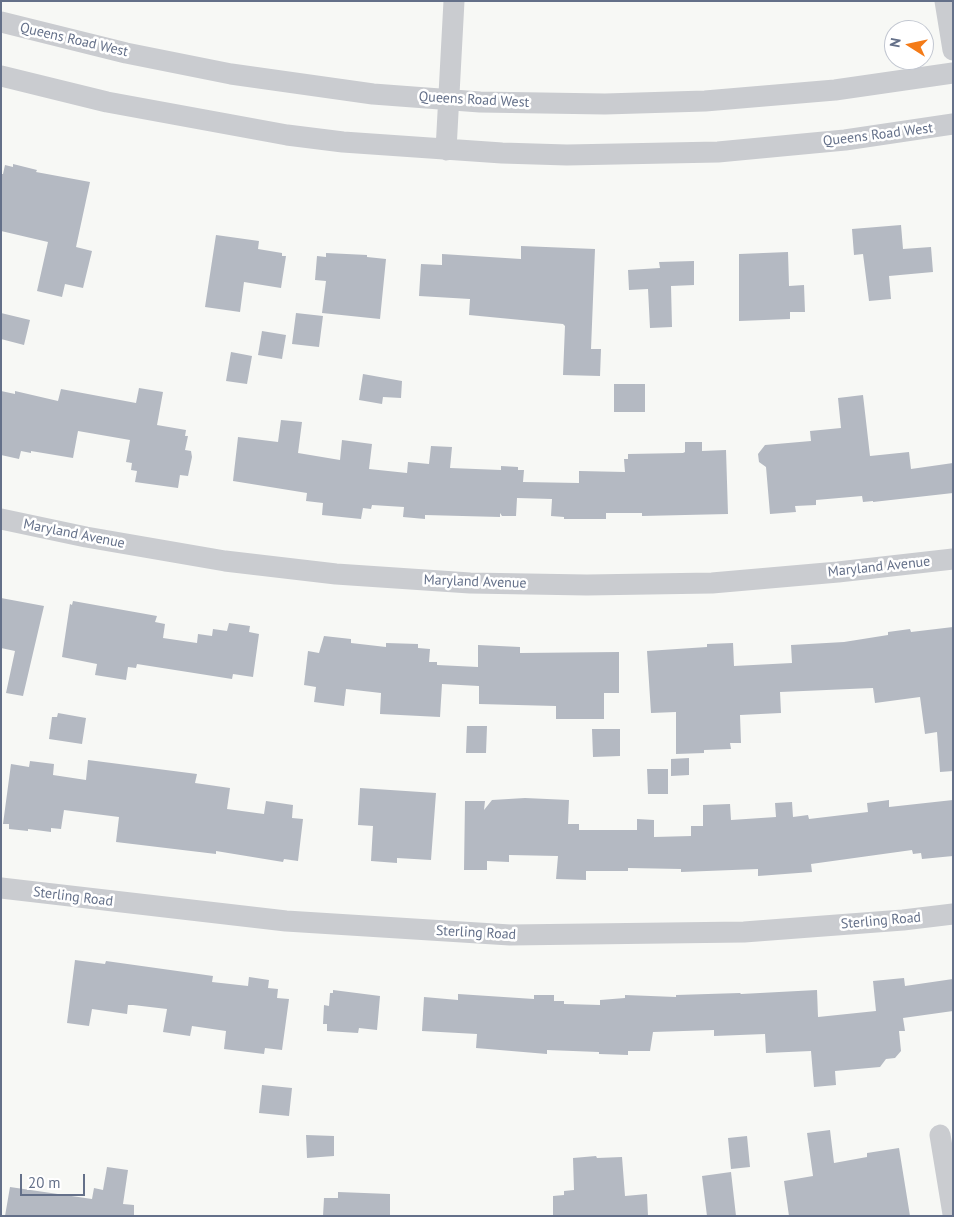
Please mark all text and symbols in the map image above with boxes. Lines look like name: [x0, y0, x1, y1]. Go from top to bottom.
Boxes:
street label: Queens Road West: [18, 19, 130, 61]
north arrow: [884, 20, 934, 70]
text: N: [886, 36, 905, 49]
street label: Queens Road West: [418, 89, 530, 111]
street label: Queens Road West: [822, 120, 934, 150]
street label: Maryland Avenue: [22, 516, 126, 552]
street label: Maryland Avenue: [827, 553, 931, 581]
street label: Maryland Avenue: [423, 572, 527, 592]
street label: Sterling Road: [32, 884, 114, 910]
street label: Sterling Road: [840, 909, 922, 933]
street label: Sterling Road: [435, 923, 517, 943]
scale bar: [22, 1164, 88, 1196]
text: 20 m: [28, 1173, 61, 1192]

